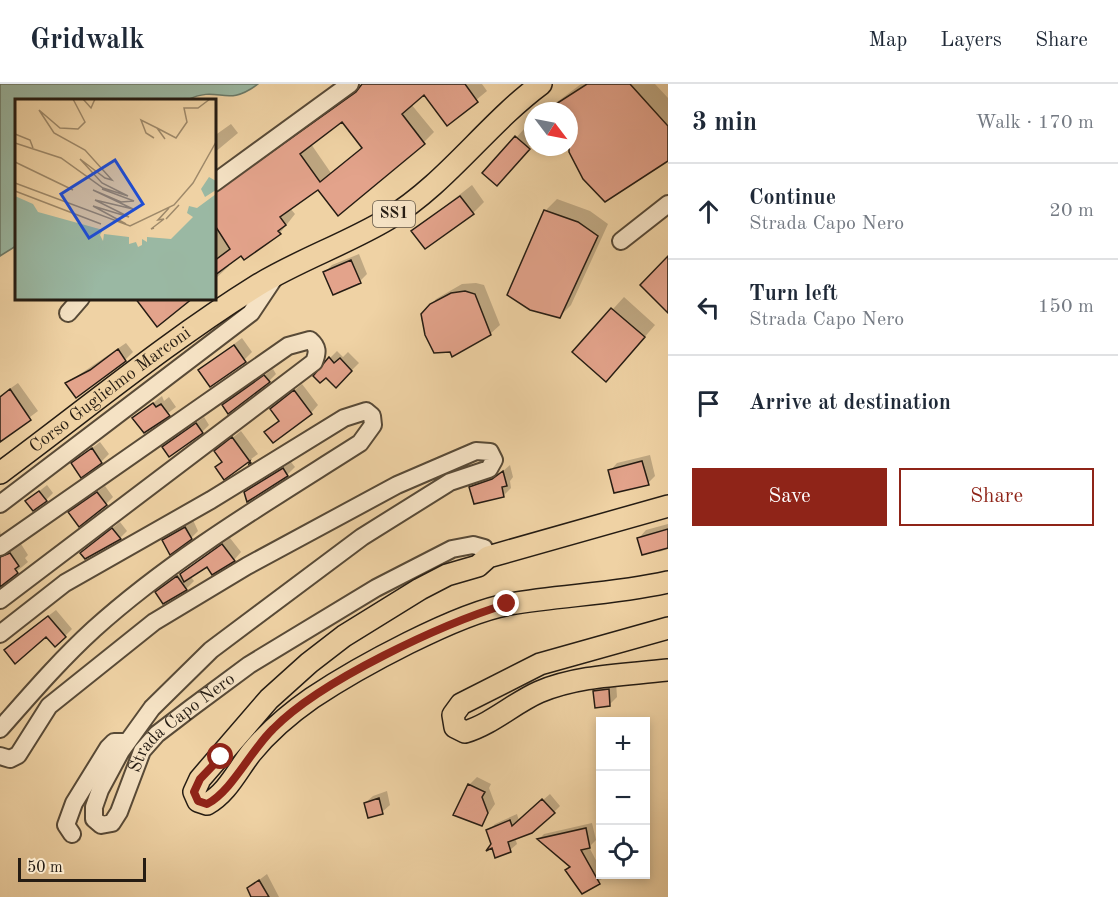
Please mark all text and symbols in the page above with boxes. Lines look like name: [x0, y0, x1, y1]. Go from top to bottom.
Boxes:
text: Gridwalk: [30, 27, 145, 55]
text: Map: [868, 30, 907, 51]
text: Layers: [940, 30, 1002, 51]
text: Share: [1035, 30, 1088, 51]
inset map: [15, 99, 216, 300]
north arrow: [524, 102, 578, 156]
text: 3 min: [692, 110, 757, 136]
text: Walk · 170 m: [975, 113, 1094, 133]
text: Continue: [749, 187, 836, 209]
icon: ahead: [692, 195, 725, 228]
road number: SS1: [373, 201, 415, 227]
text: 20 m: [1049, 201, 1094, 221]
text: Strada Capo Nero: [749, 214, 904, 234]
text: Turn left: [749, 283, 838, 305]
icon: left: [692, 291, 725, 324]
text: 150 m: [1038, 297, 1094, 317]
text: Strada Capo Nero: [749, 310, 904, 330]
street label: Corso Guglielmo Marconi: [26, 324, 194, 456]
icon: arrive: [692, 387, 725, 420]
text: Arrive at destination: [749, 392, 951, 414]
button: Save: [692, 468, 887, 526]
button: Share: [899, 468, 1094, 526]
route end: [493, 590, 519, 616]
street label: Strada Capo Nero: [126, 670, 238, 775]
map controls: [596, 717, 650, 879]
button: +: [596, 717, 650, 771]
route start: [207, 743, 233, 769]
button: −: [596, 771, 650, 825]
button: locate: [596, 825, 650, 879]
scale bar: [18, 855, 146, 882]
text: 50 m: [27, 860, 63, 876]

